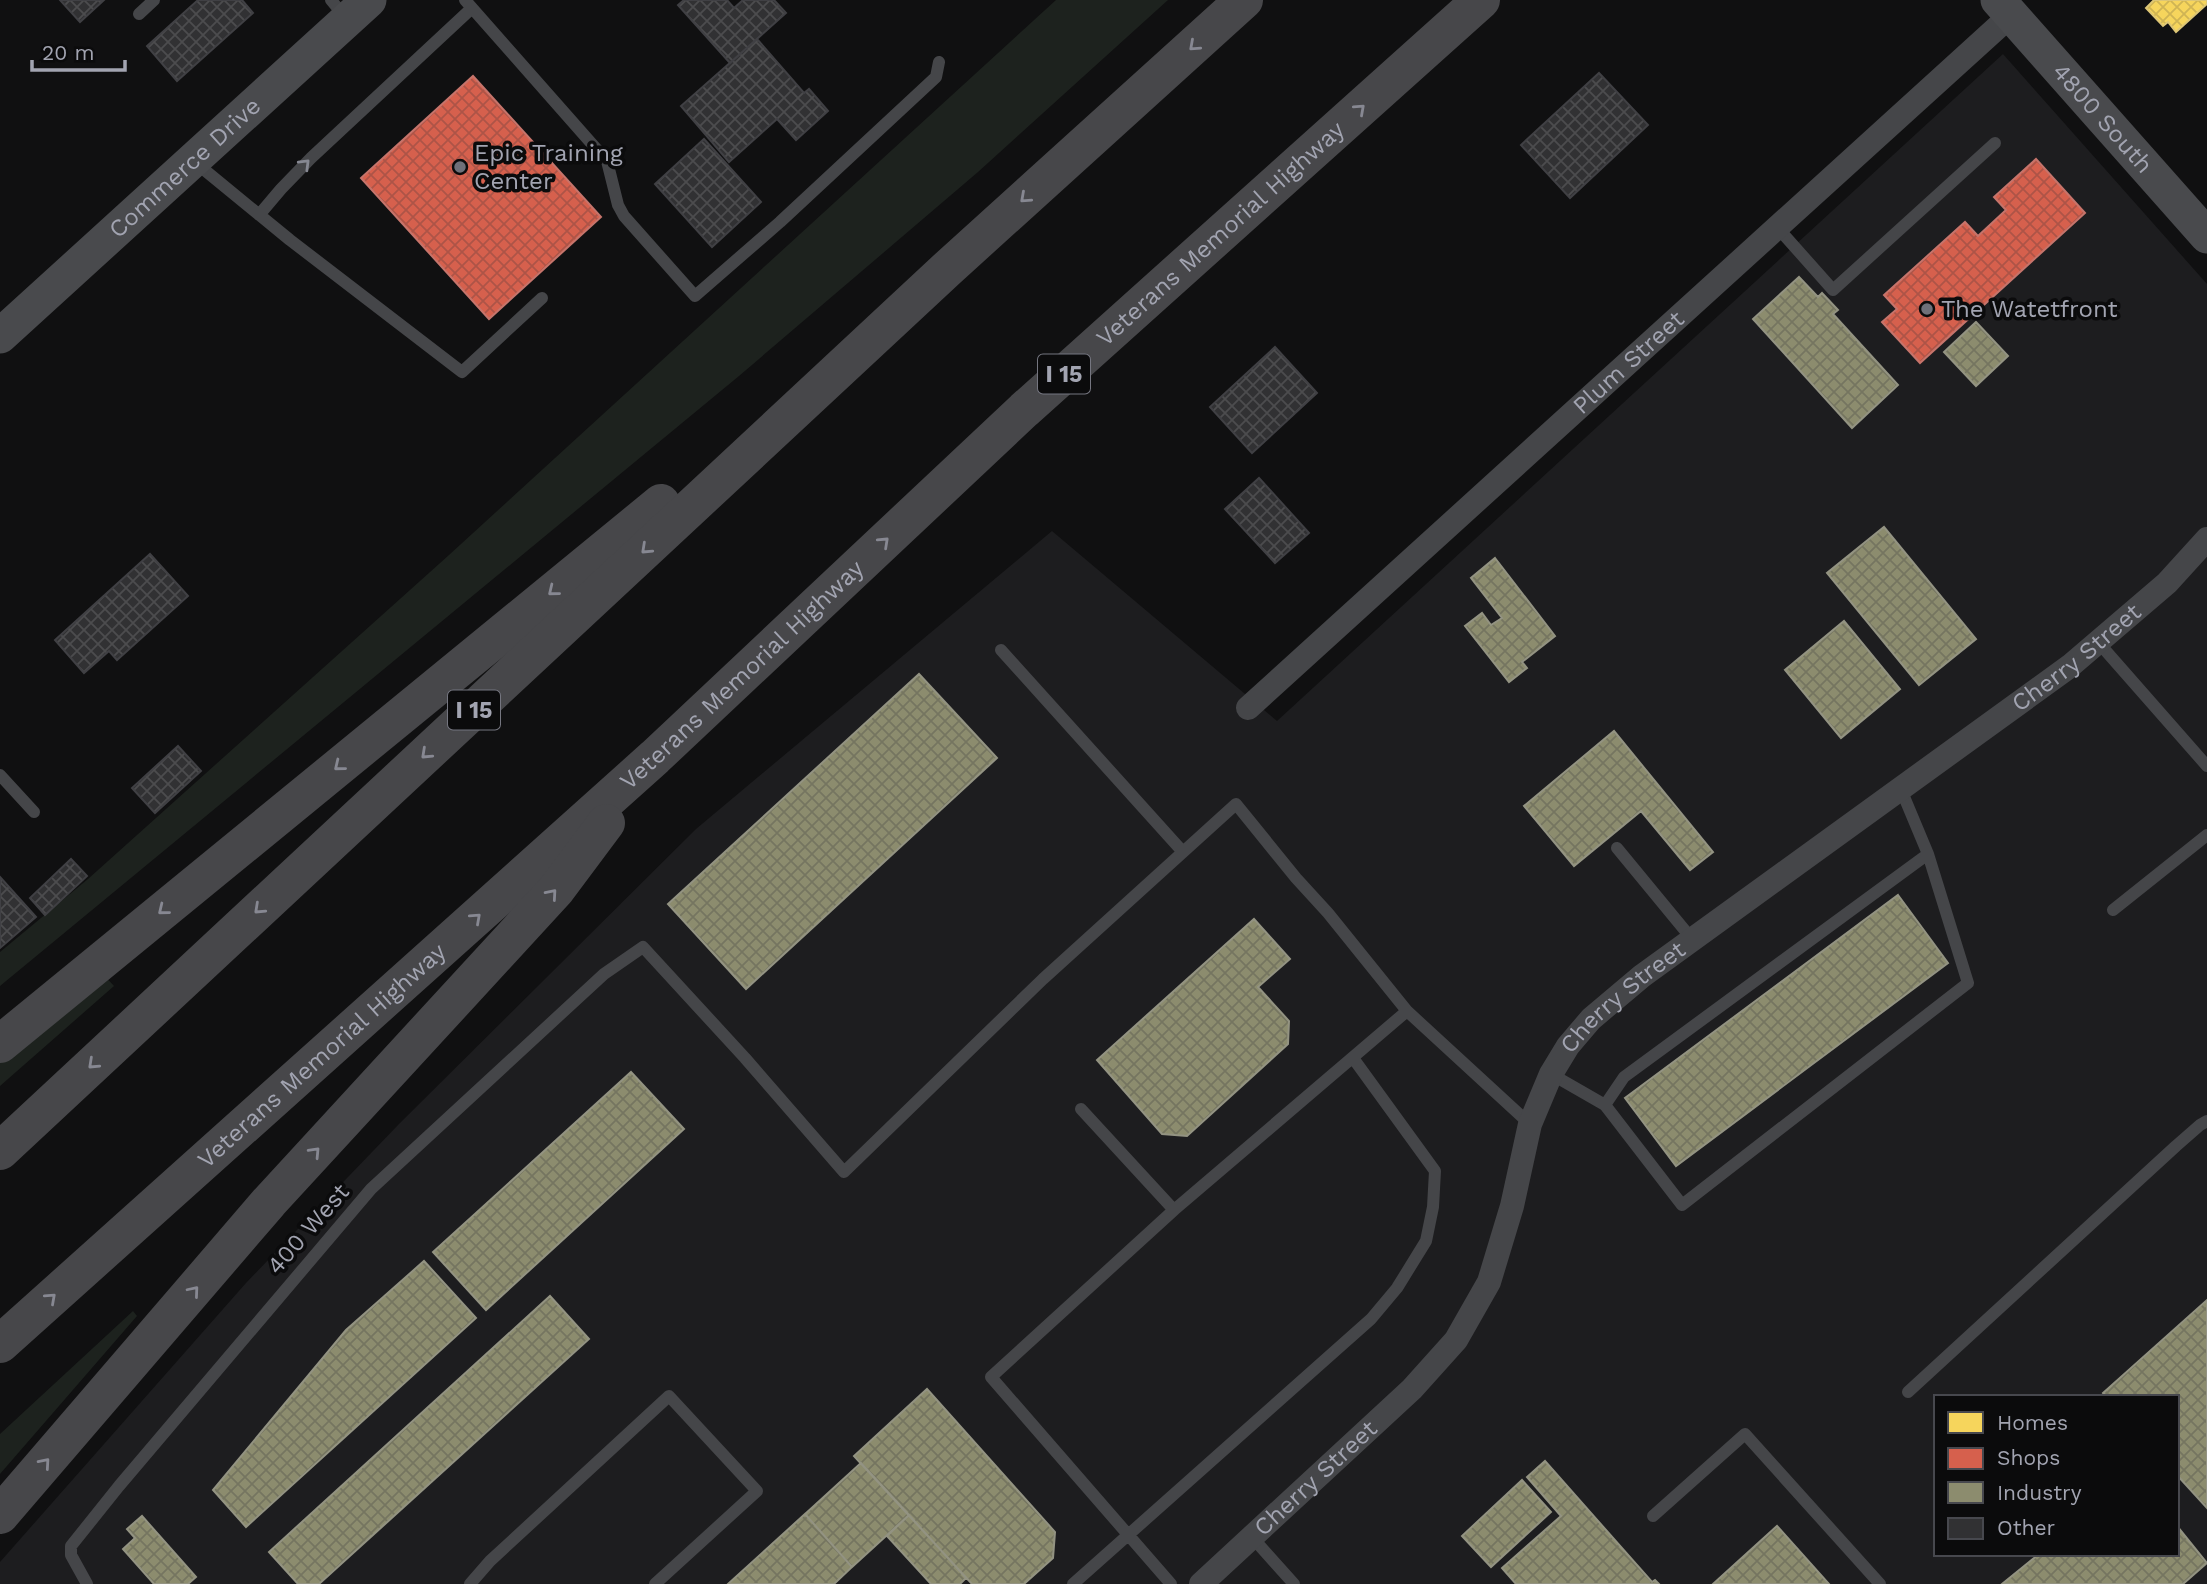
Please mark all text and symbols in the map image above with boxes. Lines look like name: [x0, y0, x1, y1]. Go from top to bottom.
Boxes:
scale bar: [32, 28, 124, 72]
one-way arrow: [1189, 38, 1202, 50]
text: 20 m: [42, 40, 94, 65]
street label: 4800 South: [2047, 58, 2159, 179]
street label: Commerce Drive: [103, 92, 266, 244]
one-way arrow: [1352, 104, 1365, 117]
street label: Veterans Memorial Highway: [1091, 115, 1351, 352]
place label: Epic Training Center: [474, 139, 623, 195]
marker: Epic Training Center: [452, 159, 468, 175]
one-way arrow: [297, 160, 309, 172]
one-way arrow: [1020, 190, 1033, 203]
place label: The Watetfront: [1941, 295, 2118, 323]
marker: The Watetfront: [1919, 301, 1935, 317]
street label: Plum Street: [1567, 305, 1690, 420]
road number: I 15: [1038, 354, 1090, 394]
one-way arrow: [876, 538, 889, 550]
one-way arrow: [641, 541, 654, 553]
street label: Veterans Memorial Highway: [614, 554, 870, 796]
one-way arrow: [548, 583, 561, 595]
street label: Cherry Street: [2006, 598, 2146, 717]
road number: I 15: [448, 690, 500, 730]
one-way arrow: [421, 746, 434, 758]
one-way arrow: [335, 758, 347, 771]
one-way arrow: [544, 889, 556, 902]
one-way arrow: [254, 901, 267, 913]
one-way arrow: [159, 902, 171, 915]
one-way arrow: [468, 913, 481, 926]
street label: Cherry Street: [1554, 935, 1691, 1059]
street label: Veterans Memorial Highway: [192, 937, 452, 1174]
one-way arrow: [88, 1056, 101, 1068]
one-way arrow: [307, 1147, 319, 1160]
street label: 400 West: [261, 1178, 355, 1280]
one-way arrow: [185, 1287, 198, 1299]
one-way arrow: [43, 1294, 56, 1306]
legend: [1934, 1395, 2179, 1556]
text: Homes: [1997, 1410, 2068, 1435]
street label: Cherry Street: [1248, 1415, 1383, 1542]
text: Shops: [1997, 1445, 2060, 1470]
one-way arrow: [37, 1458, 49, 1471]
text: Industry: [1997, 1480, 2082, 1505]
text: Other: [1997, 1515, 2056, 1540]

